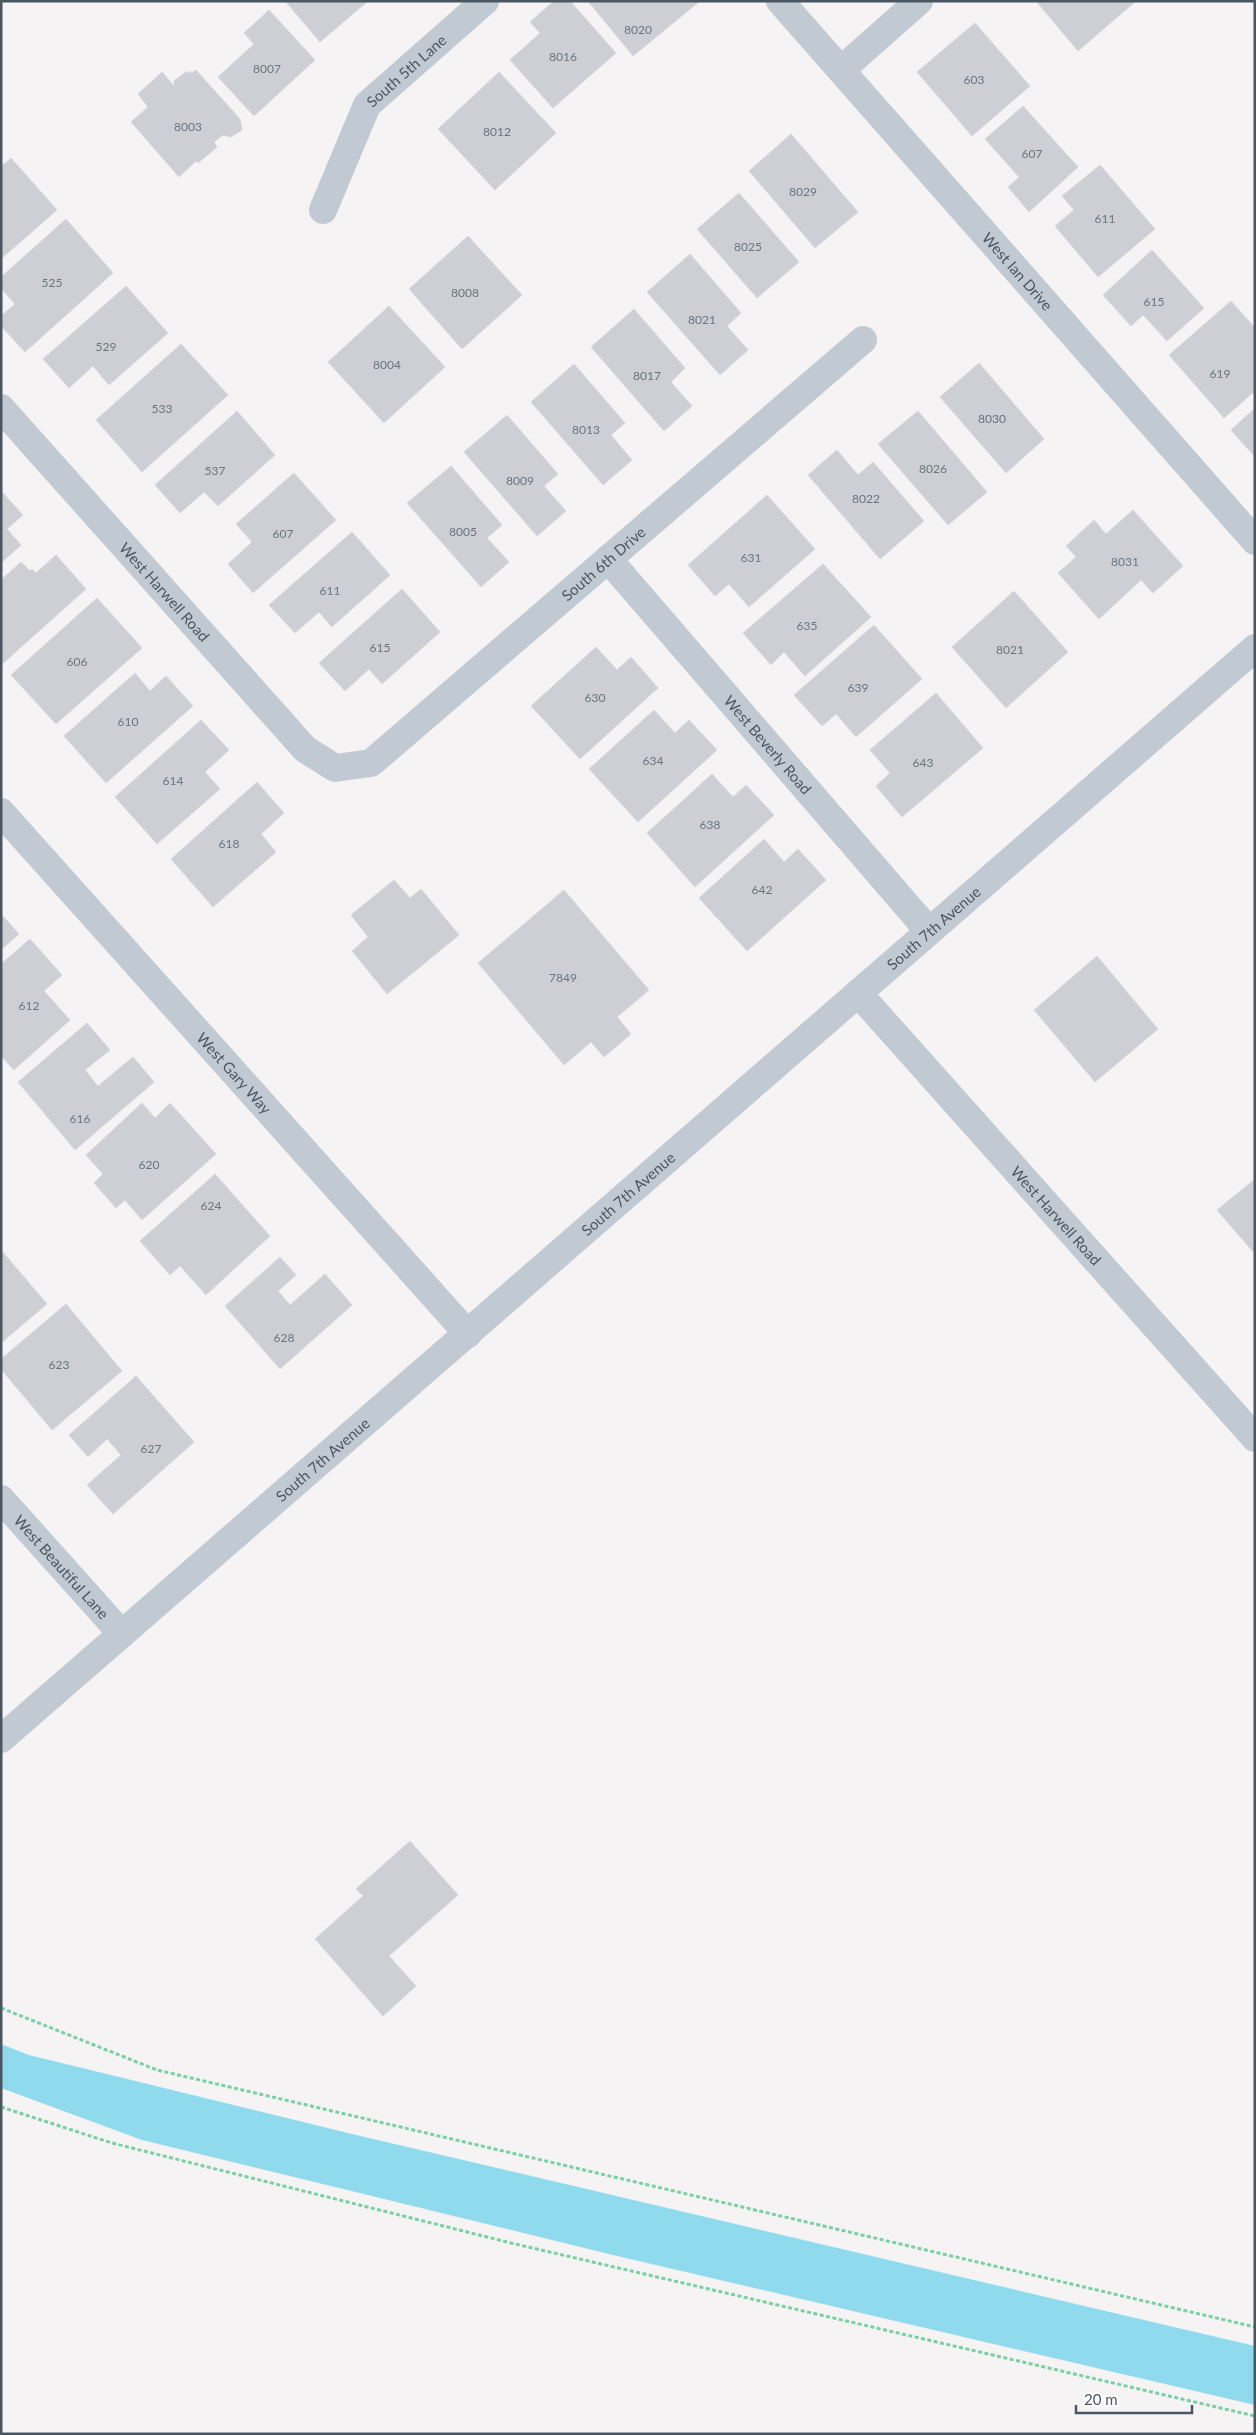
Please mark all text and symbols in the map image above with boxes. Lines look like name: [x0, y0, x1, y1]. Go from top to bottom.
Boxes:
house number: 8020: [624, 22, 652, 37]
street label: South 5th Lane: [363, 31, 450, 110]
house number: 8016: [549, 49, 577, 64]
house number: 8007: [253, 61, 281, 76]
house number: 603: [964, 72, 984, 87]
house number: 8003: [174, 119, 202, 134]
house number: 8012: [483, 124, 511, 139]
house number: 607: [1022, 146, 1042, 161]
house number: 8029: [789, 184, 817, 199]
house number: 611: [1095, 211, 1115, 226]
street label: West Ian Drive: [979, 229, 1057, 314]
house number: 8025: [734, 239, 762, 254]
house number: 525: [42, 275, 62, 290]
house number: 8008: [451, 285, 479, 300]
house number: 615: [1144, 294, 1164, 309]
house number: 8021: [688, 312, 716, 327]
house number: 529: [96, 339, 116, 354]
house number: 8004: [373, 357, 401, 372]
house number: 619: [1210, 366, 1230, 381]
house number: 8017: [633, 368, 661, 383]
house number: 533: [152, 401, 172, 416]
house number: 8030: [978, 411, 1006, 426]
house number: 8013: [572, 422, 600, 437]
house number: 8026: [919, 461, 947, 476]
house number: 537: [205, 463, 225, 478]
house number: 8009: [506, 473, 534, 488]
house number: 8022: [852, 491, 880, 506]
street label: South 6th Drive: [558, 522, 649, 604]
house number: 8005: [449, 524, 477, 539]
house number: 607: [273, 526, 293, 541]
street label: West Harwell Road: [116, 538, 213, 645]
house number: 631: [741, 550, 761, 565]
house number: 8031: [1111, 554, 1139, 569]
house number: 611: [320, 583, 340, 598]
house number: 635: [797, 618, 817, 633]
house number: 615: [370, 640, 390, 655]
house number: 8021: [996, 642, 1024, 657]
house number: 606: [67, 654, 87, 669]
house number: 639: [848, 680, 868, 695]
house number: 630: [585, 690, 605, 705]
street label: West Beverly Road: [720, 691, 816, 798]
house number: 610: [118, 714, 138, 729]
house number: 634: [643, 753, 663, 768]
house number: 643: [913, 755, 933, 770]
house number: 614: [163, 773, 183, 788]
house number: 638: [700, 817, 720, 832]
house number: 618: [219, 836, 239, 851]
house number: 642: [752, 882, 772, 897]
street label: South 7th Avenue: [883, 882, 984, 973]
house number: 7849: [549, 970, 577, 985]
house number: 612: [19, 998, 39, 1013]
street label: West Gary Way: [193, 1028, 276, 1117]
house number: 616: [70, 1111, 90, 1126]
street label: South 7th Avenue: [577, 1148, 678, 1239]
house number: 620: [139, 1157, 159, 1172]
street label: West Harwell Road: [1008, 1162, 1105, 1269]
house number: 624: [201, 1198, 221, 1213]
house number: 628: [274, 1330, 294, 1345]
house number: 623: [49, 1357, 69, 1372]
street label: South 7th Avenue: [272, 1414, 373, 1505]
house number: 627: [141, 1441, 161, 1456]
street label: West Beautiful Lane: [10, 1511, 113, 1623]
scale bar: [1076, 2382, 1192, 2414]
text: 20 m: [1084, 2390, 1118, 2408]

